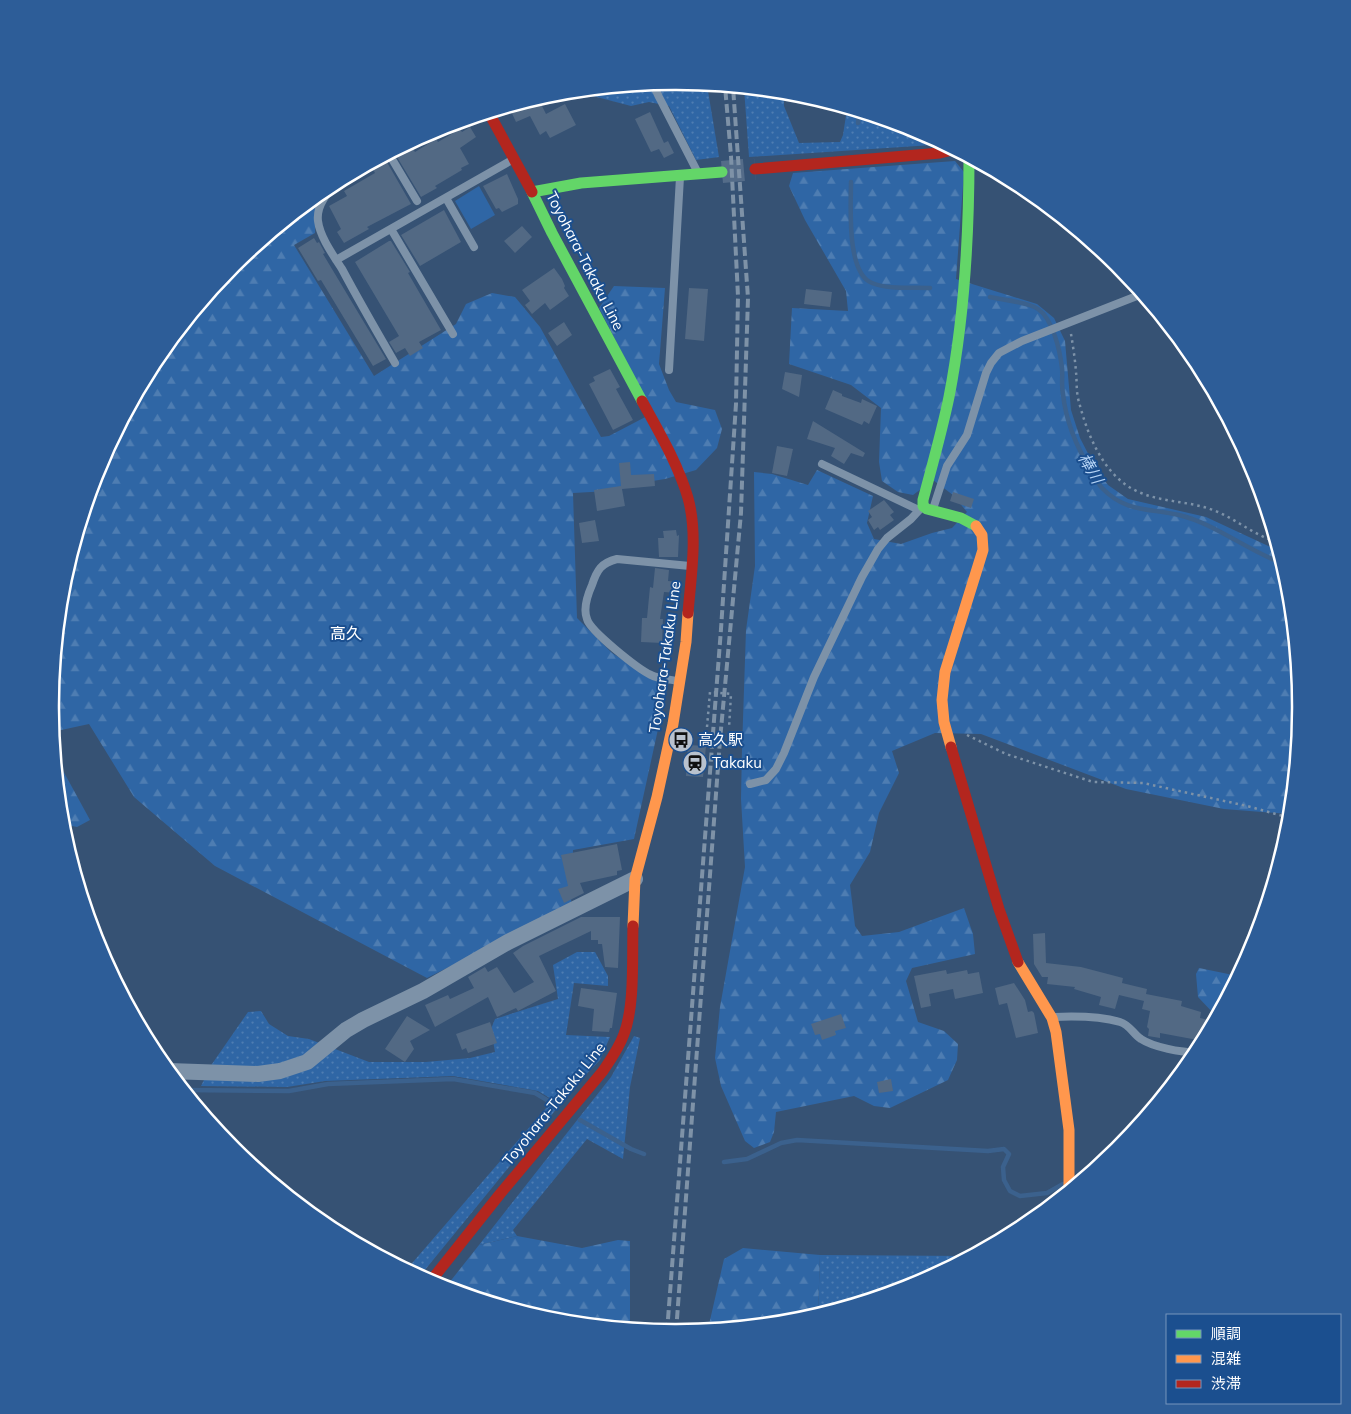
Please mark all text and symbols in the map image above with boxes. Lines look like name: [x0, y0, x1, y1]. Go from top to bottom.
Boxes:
street label: Toyohara-Takaku Line: [542, 188, 629, 333]
water label: 棒川: [1074, 449, 1109, 489]
street label: Toyohara-Takaku Line: [644, 580, 685, 734]
district label: 高久: [330, 623, 362, 643]
bus stop icon: 高久駅: [668, 727, 694, 753]
place label: 高久駅: [698, 730, 743, 749]
station icon: Takaku: [682, 750, 708, 776]
place label: Takaku: [712, 753, 762, 772]
street label: Toyohara-Takaku Line: [498, 1038, 609, 1169]
legend: [1166, 1314, 1341, 1404]
text: 順調: [1211, 1324, 1241, 1343]
text: 混雑: [1211, 1349, 1241, 1368]
text: 渋滞: [1211, 1374, 1241, 1393]

